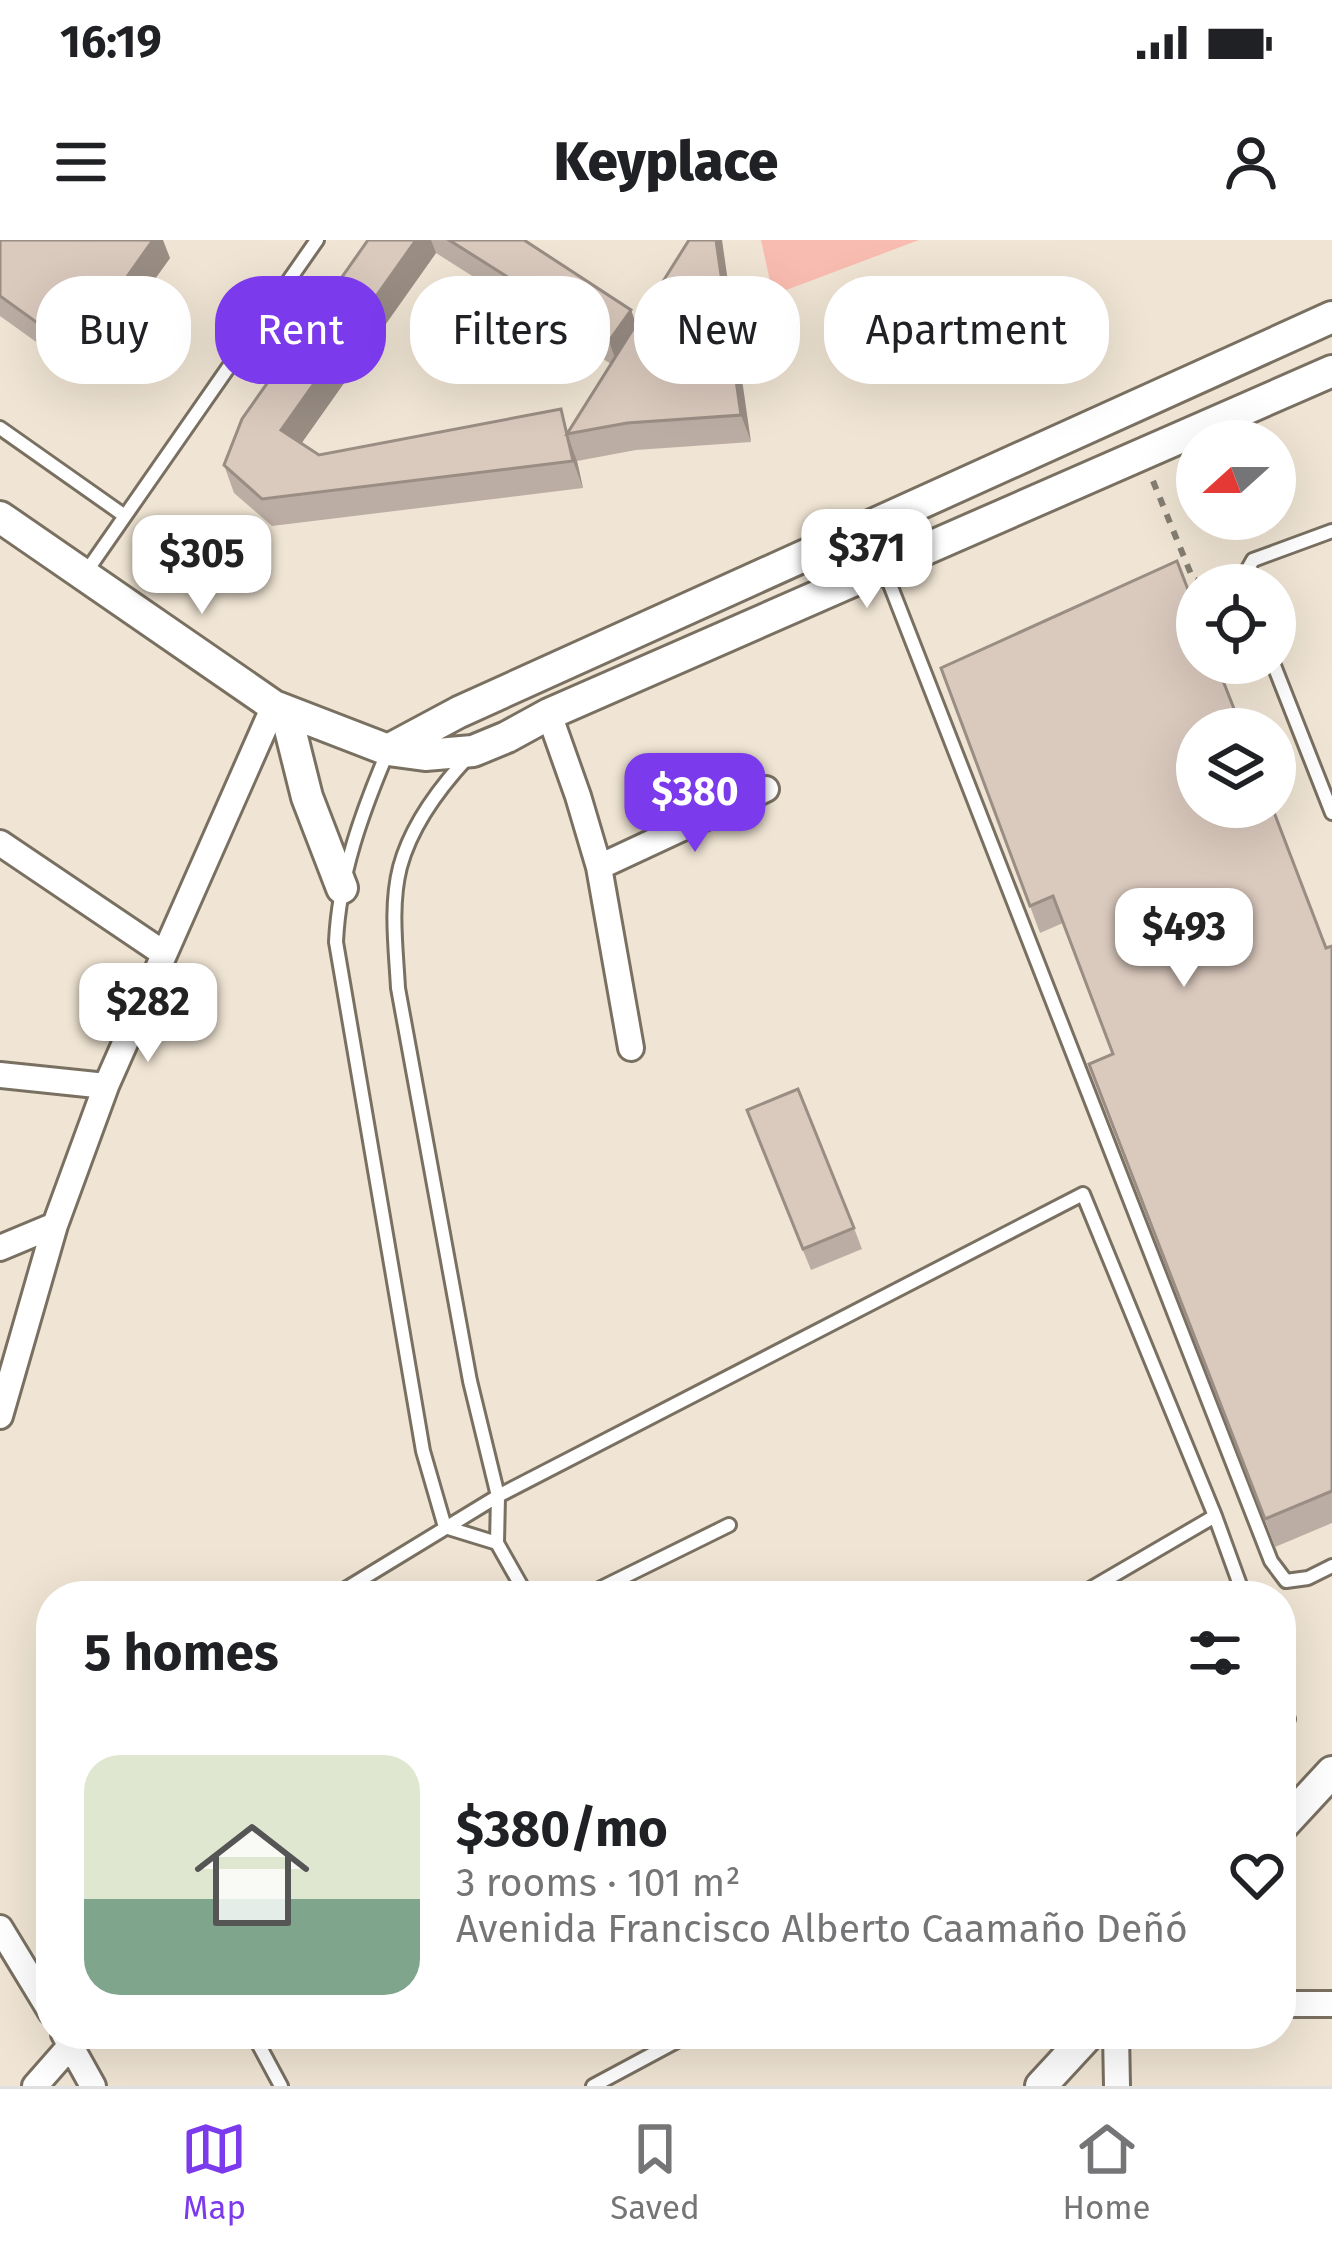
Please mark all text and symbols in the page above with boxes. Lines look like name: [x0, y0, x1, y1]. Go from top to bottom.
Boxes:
text: 16:19: [60, 15, 162, 69]
icon: menu: [48, 129, 114, 195]
icon: person: [1218, 129, 1284, 195]
text: Keyplace: [554, 130, 778, 194]
chip: Buy: [36, 276, 191, 384]
chip: Rent: [215, 276, 386, 384]
chip: Filters: [410, 276, 610, 384]
chip: New: [634, 276, 800, 384]
chip: Apartment: [824, 276, 1109, 384]
north arrow: [1176, 420, 1296, 540]
map controls: [1176, 420, 1296, 828]
pin: $371: [796, 509, 938, 611]
pin: $305: [131, 515, 273, 617]
text: $371: [828, 525, 906, 571]
text: $305: [159, 531, 245, 577]
button: locate: [1176, 564, 1296, 684]
button: layers: [1176, 708, 1296, 828]
pin: $380: [624, 753, 766, 855]
text: $380: [651, 769, 739, 815]
pin: $493: [1113, 888, 1255, 990]
text: $493: [1142, 904, 1226, 950]
pin: $282: [77, 963, 219, 1065]
text: $282: [106, 979, 190, 1025]
icon: filters: [1182, 1620, 1248, 1686]
text: 5 homes: [84, 1622, 279, 1684]
text: $380/mo: [456, 1798, 668, 1860]
icon: home: [180, 1803, 324, 1947]
icon: heart: [1224, 1842, 1290, 1908]
text: 3 rooms · 101 m²: [456, 1860, 741, 1906]
text: Avenida Francisco Alberto Caamaño Deñó: [456, 1906, 1188, 1952]
tab: Map: [181, 2116, 247, 2228]
tab: Saved: [610, 2116, 700, 2228]
tab: Home: [1063, 2116, 1151, 2228]

